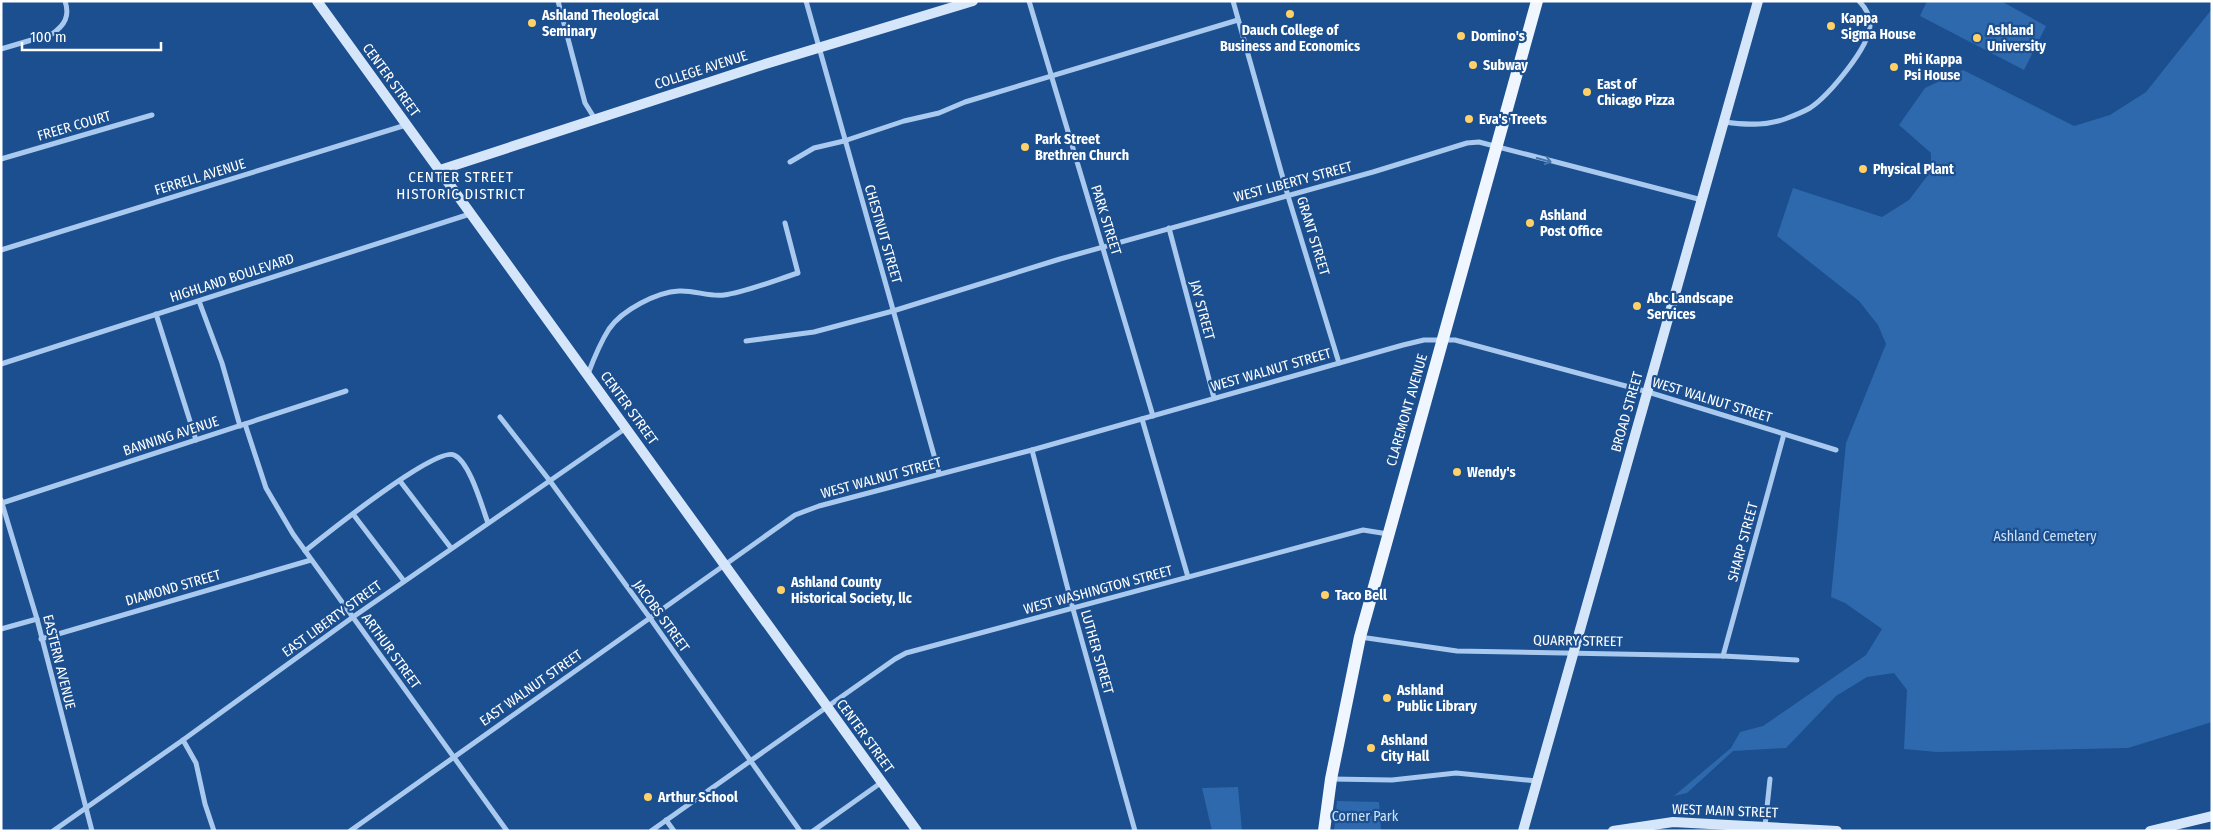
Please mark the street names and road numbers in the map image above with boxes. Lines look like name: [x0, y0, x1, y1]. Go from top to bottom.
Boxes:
street label: CENTER STREET: [359, 40, 424, 120]
street label: COLLEGE AVENUE: [652, 47, 750, 93]
street label: FREER COURT: [35, 107, 113, 145]
street label: FERRELL AVENUE: [152, 155, 248, 199]
street label: WEST LIBERTY STREET: [1232, 158, 1355, 206]
street label: CHESTNUT STREET: [861, 183, 905, 286]
street label: PARK STREET: [1087, 183, 1125, 258]
street label: GRANT STREET: [1293, 194, 1333, 278]
street label: HIGHLAND BOULEVARD: [168, 250, 296, 306]
street label: JAY STREET: [1186, 278, 1218, 342]
street label: WEST WALNUT STREET: [1209, 345, 1334, 395]
street label: CLAREMONT AVENUE: [1383, 352, 1431, 468]
street label: CENTER STREET: [597, 368, 662, 448]
street label: BROAD STREET: [1607, 369, 1647, 454]
street label: WEST WALNUT STREET: [1650, 374, 1774, 426]
street label: BANNING AVENUE: [121, 412, 221, 459]
street label: WEST WALNUT STREET: [819, 454, 944, 502]
street label: SHARP STREET: [1724, 500, 1762, 584]
street label: WEST WASHINGTON STREET: [1022, 562, 1175, 618]
street label: DIAMOND STREET: [124, 566, 223, 610]
street label: EAST LIBERTY STREET: [279, 577, 386, 661]
street label: JACOBS STREET: [629, 577, 693, 656]
street label: LUTHER STREET: [1077, 608, 1117, 697]
street label: ARTHUR STREET: [358, 610, 424, 692]
street label: EASTERN AVENUE: [39, 613, 79, 712]
street label: QUARRY STREET: [1533, 632, 1624, 650]
street label: EAST WALNUT STREET: [476, 646, 586, 730]
street label: CENTER STREET: [833, 696, 898, 776]
street label: WEST MAIN STREET: [1672, 801, 1779, 821]

